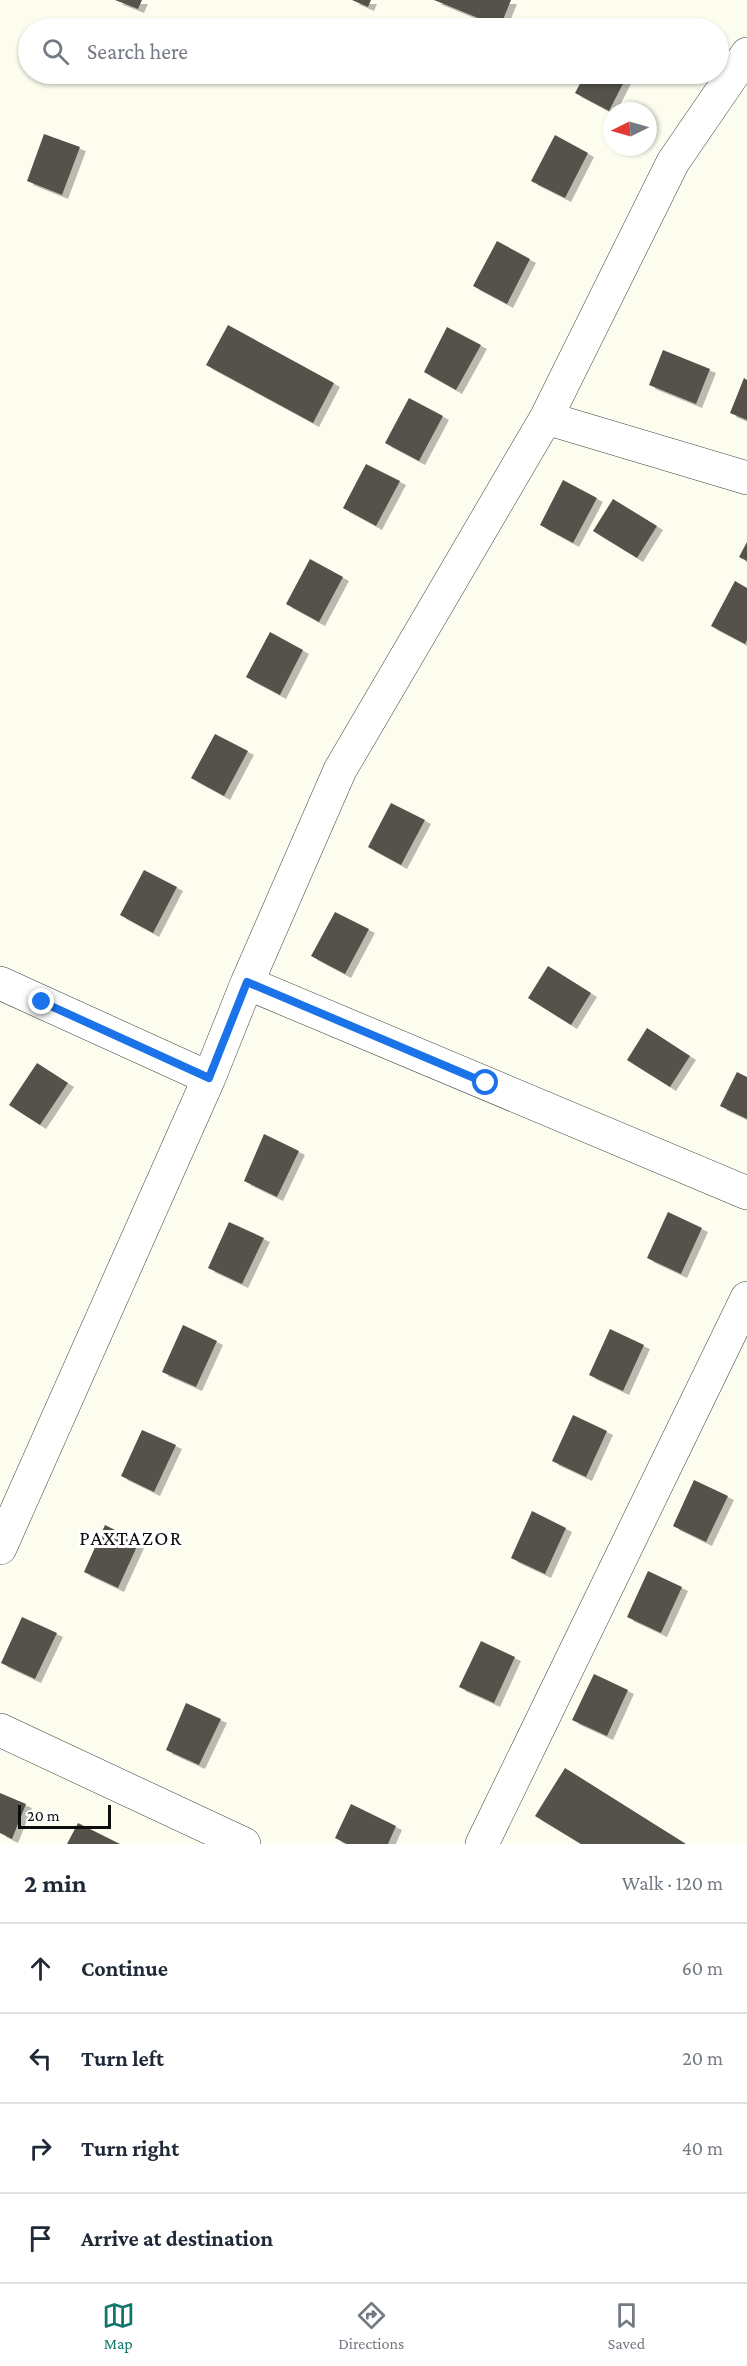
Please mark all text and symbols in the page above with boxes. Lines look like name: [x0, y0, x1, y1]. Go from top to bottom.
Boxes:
search box: [18, 18, 729, 84]
icon: search: [39, 35, 72, 68]
text: Search here: [87, 39, 188, 64]
north arrow: [603, 102, 657, 156]
route end: [28, 988, 54, 1014]
route start: [472, 1069, 498, 1095]
district label: PAXTAZOR: [79, 1526, 183, 1550]
scale bar: [18, 1802, 111, 1830]
text: 20 m: [27, 1807, 60, 1824]
text: 2 min: [24, 1869, 87, 1898]
text: Walk · 120 m: [622, 1872, 723, 1894]
icon: ahead: [24, 1952, 57, 1985]
text: Continue: [81, 1956, 168, 1981]
text: 60 m: [682, 1957, 723, 1979]
icon: left: [24, 2042, 57, 2075]
text: Turn left: [81, 2046, 164, 2071]
text: 20 m: [682, 2047, 723, 2069]
icon: right: [24, 2132, 57, 2165]
text: Turn right: [81, 2136, 179, 2161]
text: 40 m: [682, 2137, 723, 2159]
icon: arrive: [24, 2222, 57, 2255]
text: Arrive at destination: [81, 2226, 273, 2251]
tab: Map: [102, 2299, 135, 2352]
tab: Directions: [338, 2299, 404, 2352]
tab: Saved: [608, 2299, 645, 2352]

